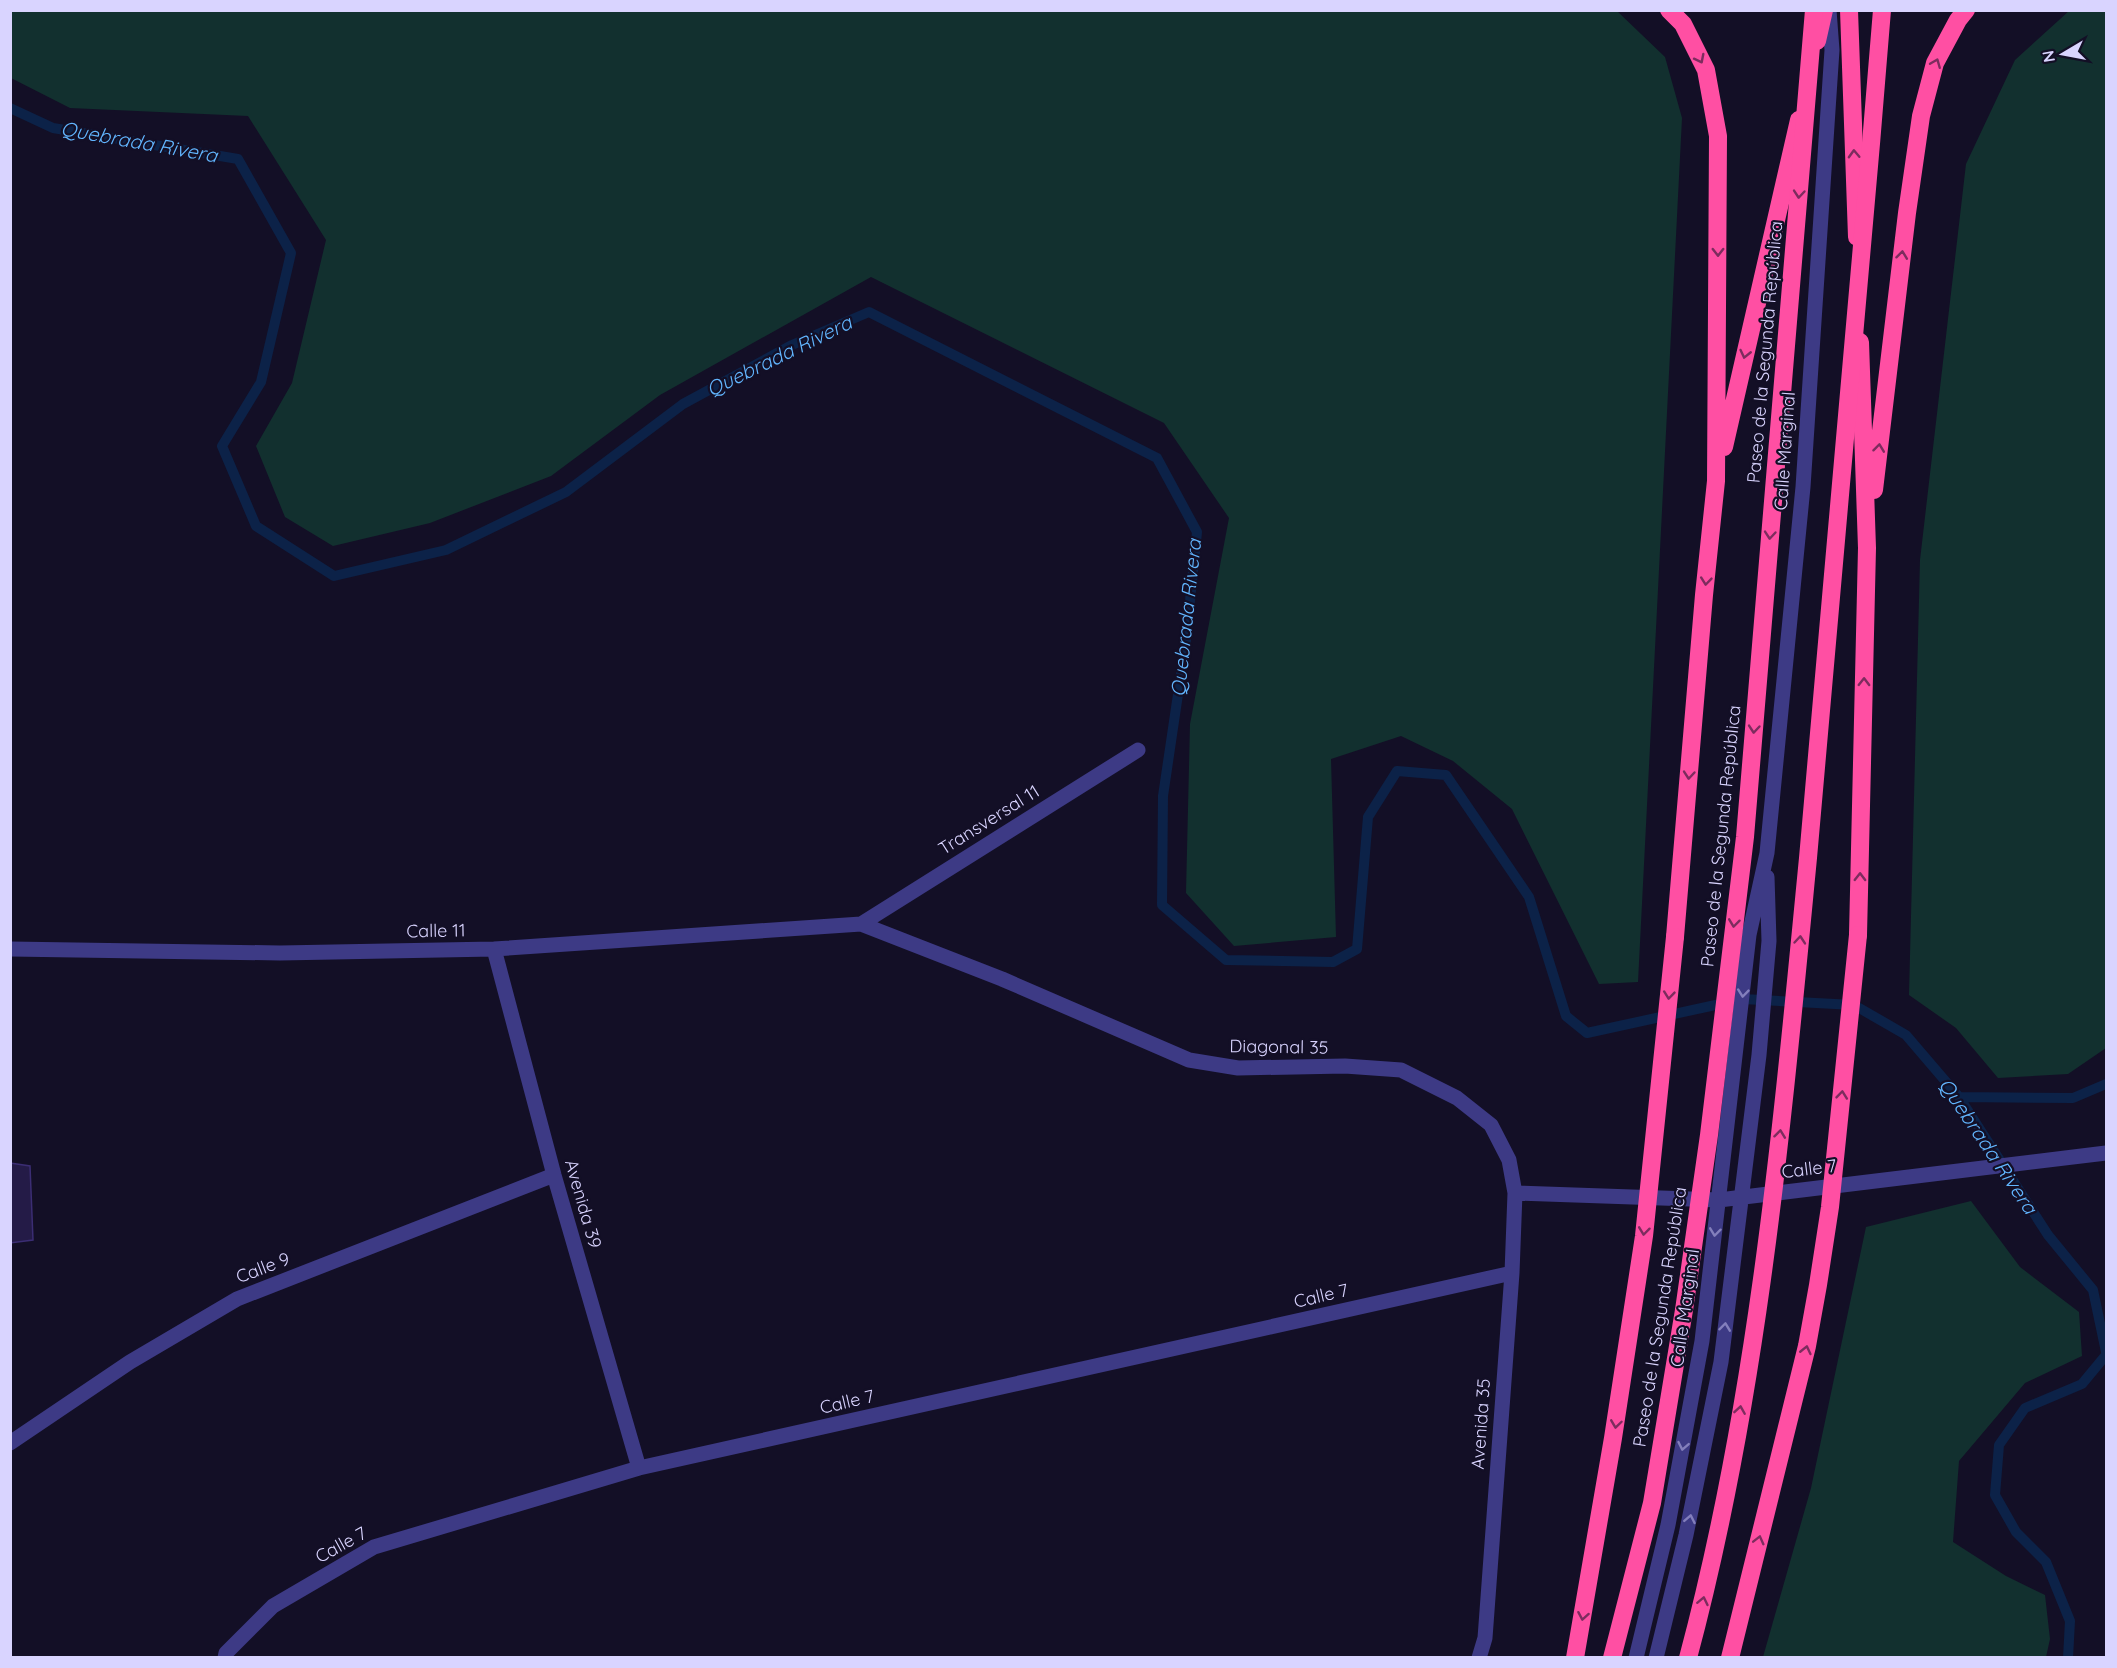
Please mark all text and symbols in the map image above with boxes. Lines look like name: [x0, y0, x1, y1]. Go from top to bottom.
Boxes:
north arrow: [2033, 24, 2093, 84]
text: N: [2037, 49, 2059, 64]
one-way arrow: [1693, 53, 1705, 64]
one-way arrow: [1929, 59, 1941, 70]
water label: Quebrada Rivera: [59, 115, 221, 168]
one-way arrow: [1848, 149, 1860, 158]
one-way arrow: [1793, 190, 1806, 199]
street label: Paseo de la Segunda República: [1742, 220, 1787, 484]
one-way arrow: [1711, 247, 1724, 256]
one-way arrow: [1895, 250, 1908, 259]
water label: Quebrada Rivera: [702, 309, 857, 402]
one-way arrow: [1740, 349, 1753, 359]
street label: Calle Marginal: [1769, 391, 1800, 511]
one-way arrow: [1872, 444, 1885, 453]
one-way arrow: [1764, 531, 1777, 540]
water label: Quebrada Rivera: [1165, 536, 1206, 698]
one-way arrow: [1700, 577, 1713, 586]
one-way arrow: [1858, 677, 1870, 686]
street label: Paseo de la Segunda República: [1695, 704, 1746, 968]
one-way arrow: [1748, 725, 1761, 734]
one-way arrow: [1683, 771, 1696, 780]
street label: Transversal 11: [934, 779, 1043, 860]
one-way arrow: [1854, 872, 1866, 881]
street label: Calle 11: [406, 918, 466, 943]
one-way arrow: [1729, 919, 1741, 928]
one-way arrow: [1793, 935, 1806, 944]
one-way arrow: [1737, 988, 1749, 997]
one-way arrow: [1663, 991, 1676, 1000]
street label: Diagonal 35: [1229, 1034, 1329, 1059]
water label: Quebrada Rivera: [1934, 1073, 2044, 1220]
one-way arrow: [1835, 1090, 1847, 1099]
one-way arrow: [1773, 1129, 1786, 1138]
street label: Calle 7: [1780, 1154, 1838, 1183]
street label: Avenida 39: [560, 1157, 607, 1251]
street label: Paseo de la Segunda República: [1628, 1185, 1691, 1449]
one-way arrow: [1638, 1227, 1651, 1236]
one-way arrow: [1710, 1228, 1722, 1237]
street label: Calle 9: [233, 1247, 293, 1288]
street label: Calle Marginal: [1665, 1247, 1704, 1368]
street label: Calle 7: [1291, 1278, 1350, 1313]
one-way arrow: [1719, 1323, 1731, 1332]
one-way arrow: [1799, 1345, 1812, 1355]
street label: Avenida 35: [1466, 1378, 1495, 1470]
street label: Calle 7: [817, 1384, 876, 1419]
one-way arrow: [1734, 1405, 1746, 1414]
one-way arrow: [1610, 1419, 1622, 1429]
one-way arrow: [1677, 1440, 1690, 1450]
one-way arrow: [1683, 1514, 1696, 1524]
street label: Calle 7: [311, 1521, 370, 1568]
one-way arrow: [1752, 1535, 1765, 1545]
one-way arrow: [1695, 1596, 1708, 1606]
one-way arrow: [1577, 1612, 1589, 1621]

